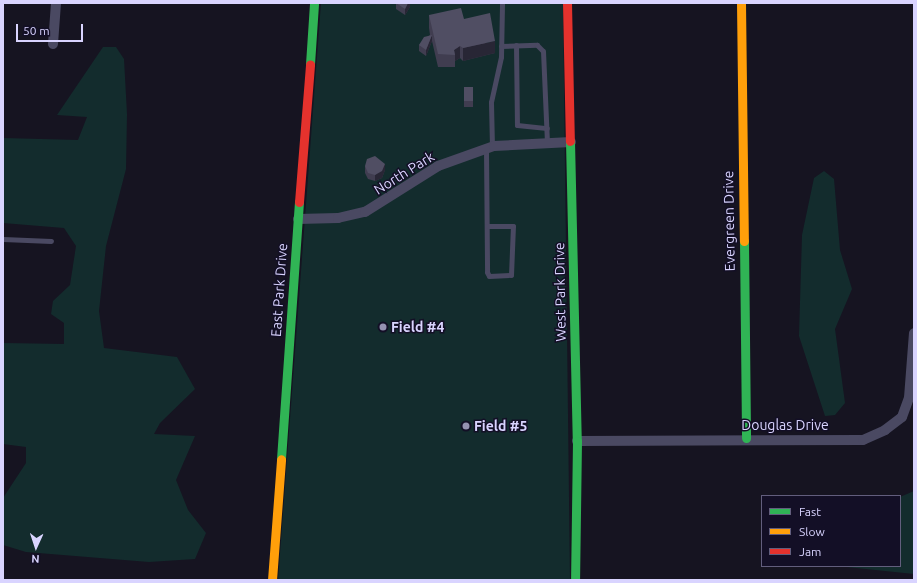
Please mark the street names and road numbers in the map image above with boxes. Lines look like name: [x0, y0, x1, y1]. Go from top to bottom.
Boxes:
street label: North Park: [371, 148, 437, 198]
street label: Evergreen Drive: [720, 171, 738, 271]
street label: West Park Drive: [551, 242, 569, 342]
street label: East Park Drive: [267, 243, 291, 337]
street label: Douglas Drive: [741, 417, 829, 433]

